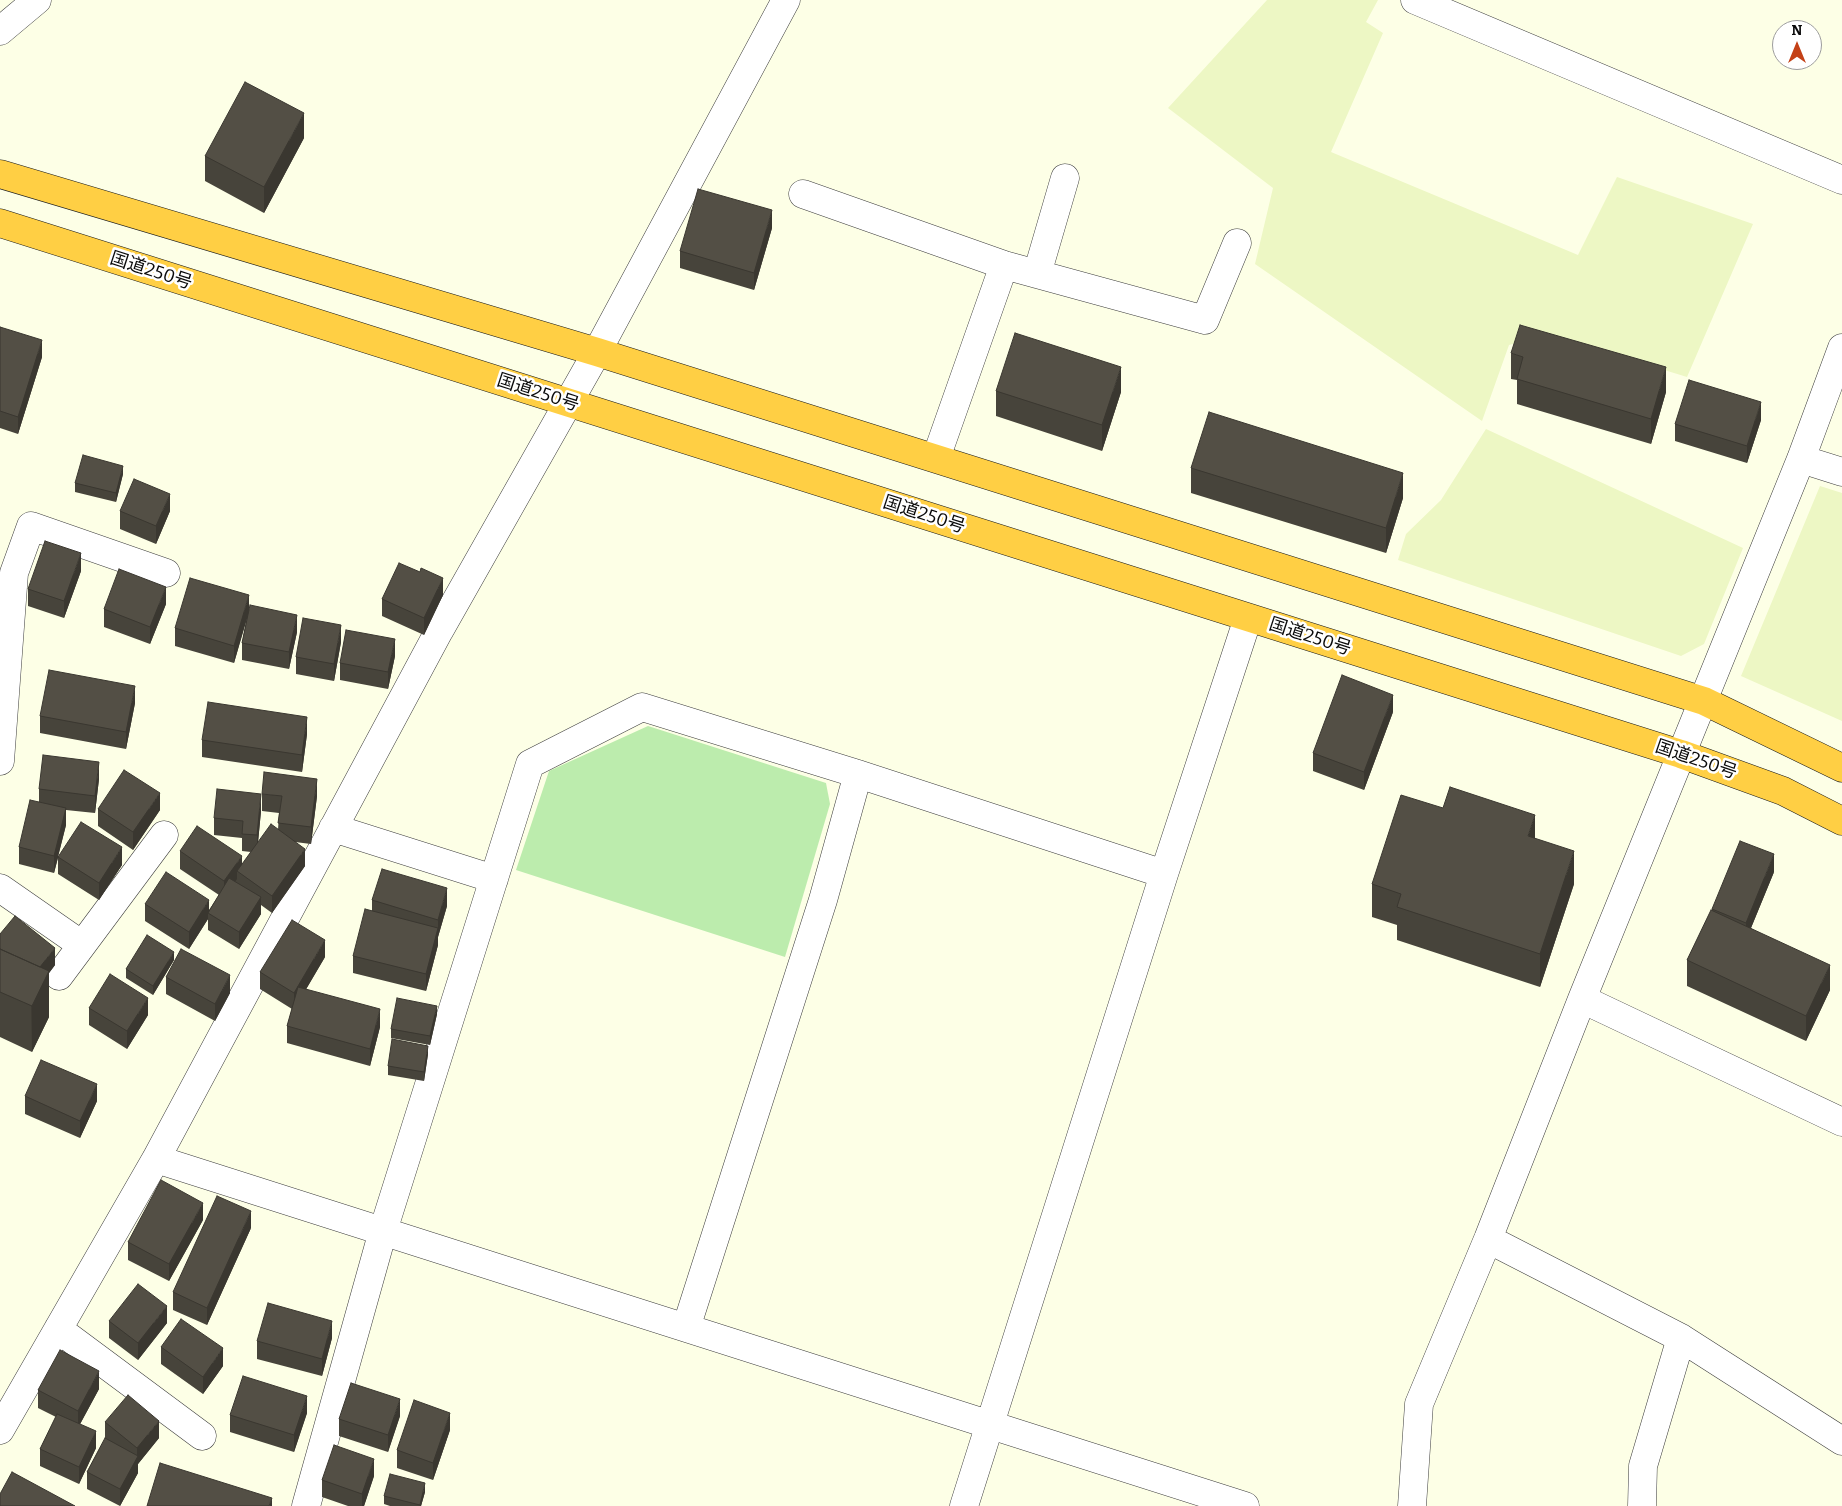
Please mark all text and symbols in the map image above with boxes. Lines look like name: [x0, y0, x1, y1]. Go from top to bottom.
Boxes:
north arrow: [1772, 20, 1822, 70]
text: N: [1792, 22, 1802, 39]
street label: 国道250号: [107, 248, 195, 294]
street label: 国道250号: [494, 370, 582, 416]
street label: 国道250号: [880, 492, 968, 538]
street label: 国道250号: [1266, 614, 1354, 660]
street label: 国道250号: [1652, 736, 1740, 784]

